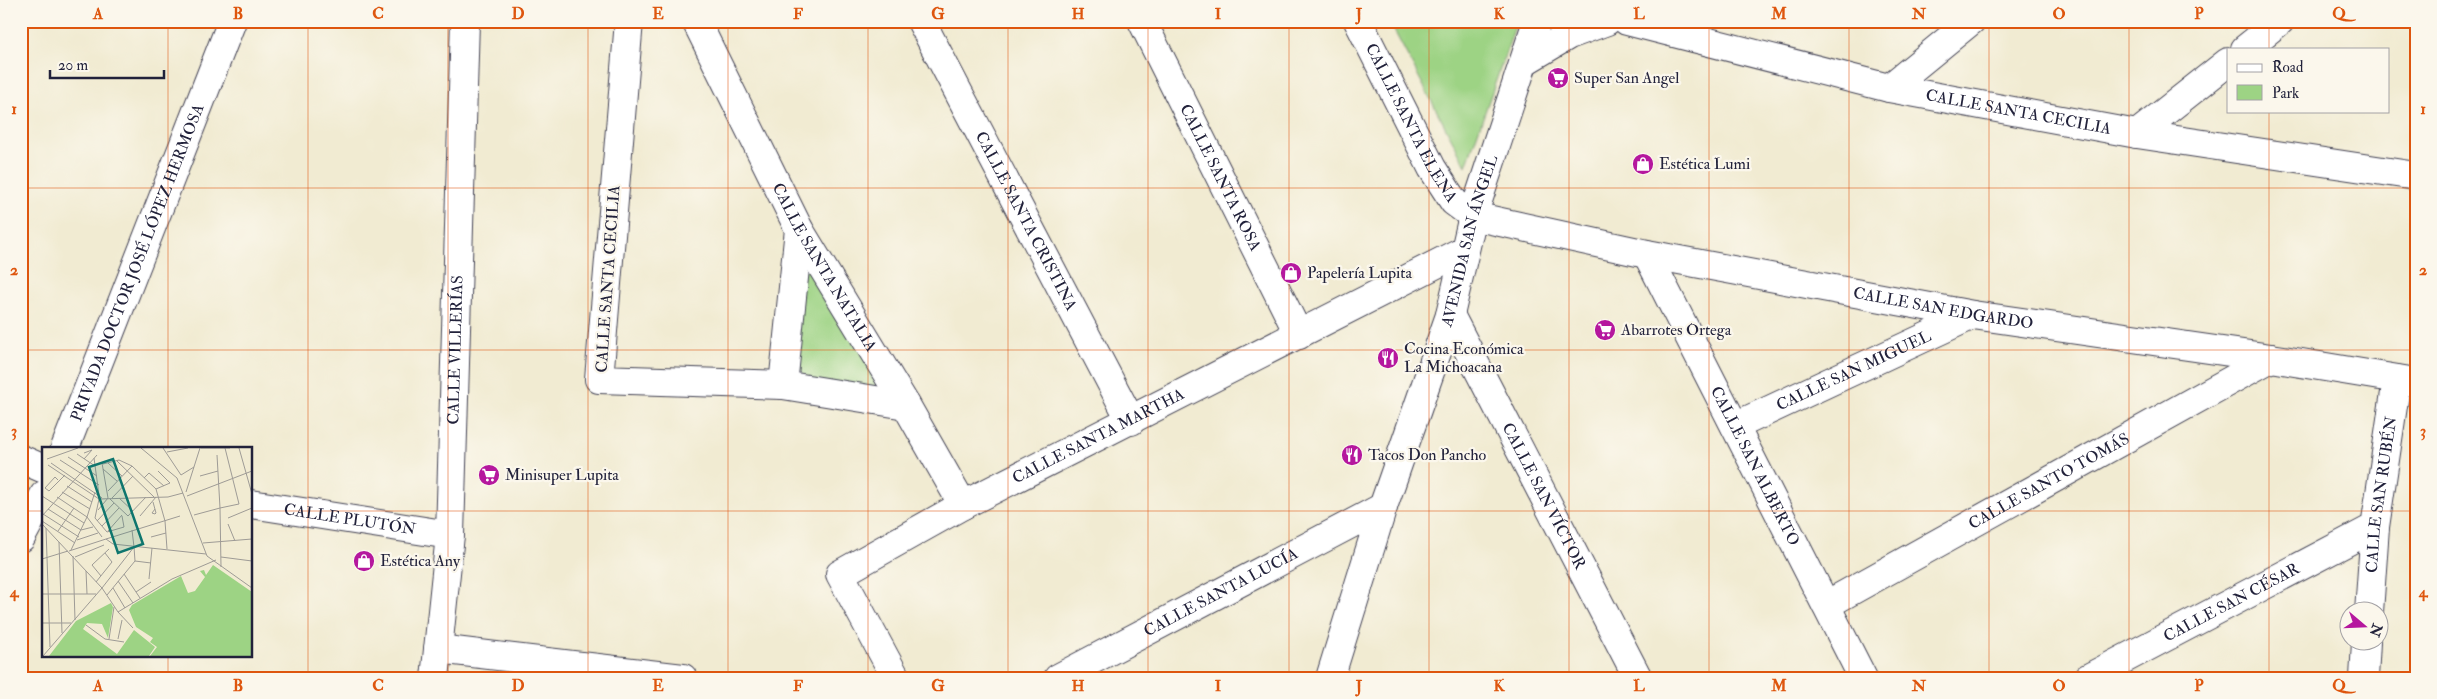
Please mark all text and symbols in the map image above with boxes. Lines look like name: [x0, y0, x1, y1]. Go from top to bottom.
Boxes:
text: A: [92, 4, 104, 24]
text: B: [233, 4, 243, 24]
text: C: [372, 4, 384, 24]
text: D: [511, 4, 525, 24]
text: E: [652, 4, 664, 24]
text: F: [793, 4, 803, 24]
text: G: [931, 4, 945, 24]
text: H: [1071, 4, 1085, 24]
text: I: [1215, 4, 1222, 24]
text: J: [1355, 4, 1363, 25]
text: K: [1493, 4, 1505, 24]
text: L: [1633, 4, 1645, 24]
text: M: [1770, 4, 1787, 24]
text: N: [1911, 4, 1927, 24]
text: O: [2052, 4, 2066, 24]
text: P: [2194, 4, 2204, 24]
text: Q: [2332, 4, 2356, 24]
street label: CALLE SANTA ELENA: [1361, 40, 1462, 206]
scale bar: [50, 48, 164, 80]
legend: [2227, 48, 2390, 112]
text: 20 m: [58, 56, 88, 75]
text: Road: [2272, 58, 2304, 77]
supermarket icon: Super San Angel: [1546, 66, 1570, 90]
place label: Super San Angel: [1574, 68, 1679, 89]
text: Park: [2272, 84, 2299, 103]
street label: CALLE SANTA CECILIA: [1924, 85, 2113, 139]
text: 1: [11, 99, 17, 119]
text: 1: [2420, 99, 2426, 119]
street label: PRIVADA DOCTOR JOSÉ LÓPEZ HERMOSA: [66, 101, 209, 424]
street label: CALLE SANTA ROSA: [1175, 101, 1265, 254]
street label: CALLE SANTA CRISTINA: [971, 128, 1081, 314]
street label: AVENIDA SAN ÁNGEL: [1436, 152, 1502, 330]
shop icon: Estética Lumi: [1631, 152, 1655, 176]
place label: Estética Lumi: [1659, 154, 1750, 174]
street label: CALLE SANTA NATALIA: [768, 180, 881, 355]
street label: CALLE SANTA CECILIA: [591, 185, 625, 373]
text: 2: [10, 260, 18, 280]
text: 2: [2419, 260, 2427, 280]
shop icon: Papelería Lupita: [1279, 261, 1303, 285]
place label: Papelería Lupita: [1307, 263, 1412, 284]
street label: CALLE VILLERÍAS: [443, 275, 468, 425]
street label: CALLE SAN EDGARDO: [1852, 283, 2035, 334]
supermarket icon: Abarrotes Ortega: [1593, 318, 1617, 342]
place label: Abarrotes Ortega: [1620, 320, 1732, 340]
street label: CALLE SAN MIGUEL: [1773, 326, 1935, 415]
place label: Cocina Económica La Michoacana: [1404, 339, 1524, 377]
restaurant icon: Cocina Económica La Michoacana: [1376, 346, 1400, 370]
street label: CALLE SAN ALBERTO: [1706, 383, 1804, 549]
street label: CALLE SANTA MARTHA: [1009, 384, 1188, 488]
street label: CALLE SAN RUBÉN: [2362, 415, 2401, 574]
street label: CALLE SAN VÍCTOR: [1498, 419, 1590, 573]
text: 3: [11, 421, 17, 441]
text: 3: [2420, 421, 2426, 441]
street label: CALLE SANTO TOMÁS: [1965, 429, 2133, 534]
restaurant icon: Tacos Don Pancho: [1340, 443, 1364, 467]
place label: Tacos Don Pancho: [1368, 445, 1487, 465]
inset map: [42, 447, 252, 656]
supermarket icon: Minisuper Lupita: [477, 463, 501, 487]
place label: Minisuper Lupita: [505, 465, 619, 486]
street label: CALLE PLUTÓN: [282, 499, 418, 540]
street label: CALLE SANTA LUCÍA: [1140, 544, 1301, 641]
shop icon: Estética Any: [352, 549, 376, 573]
place label: Estética Any: [380, 551, 461, 571]
street label: CALLE SAN CÉSAR: [2160, 558, 2303, 646]
text: 4: [9, 582, 20, 602]
text: 4: [2418, 582, 2429, 602]
north arrow: [2340, 602, 2390, 652]
text: N: [2366, 620, 2386, 639]
text: A: [92, 676, 104, 696]
text: B: [233, 676, 243, 696]
text: C: [372, 676, 384, 696]
text: D: [511, 676, 525, 696]
text: E: [652, 676, 664, 696]
text: F: [793, 676, 803, 696]
text: G: [931, 676, 945, 696]
text: H: [1071, 676, 1085, 696]
text: I: [1215, 676, 1222, 696]
text: J: [1355, 676, 1363, 697]
text: K: [1493, 676, 1505, 696]
text: L: [1633, 676, 1645, 696]
text: M: [1770, 676, 1787, 696]
text: N: [1911, 676, 1927, 696]
text: O: [2052, 676, 2066, 696]
text: P: [2194, 676, 2204, 696]
text: Q: [2332, 676, 2356, 696]

